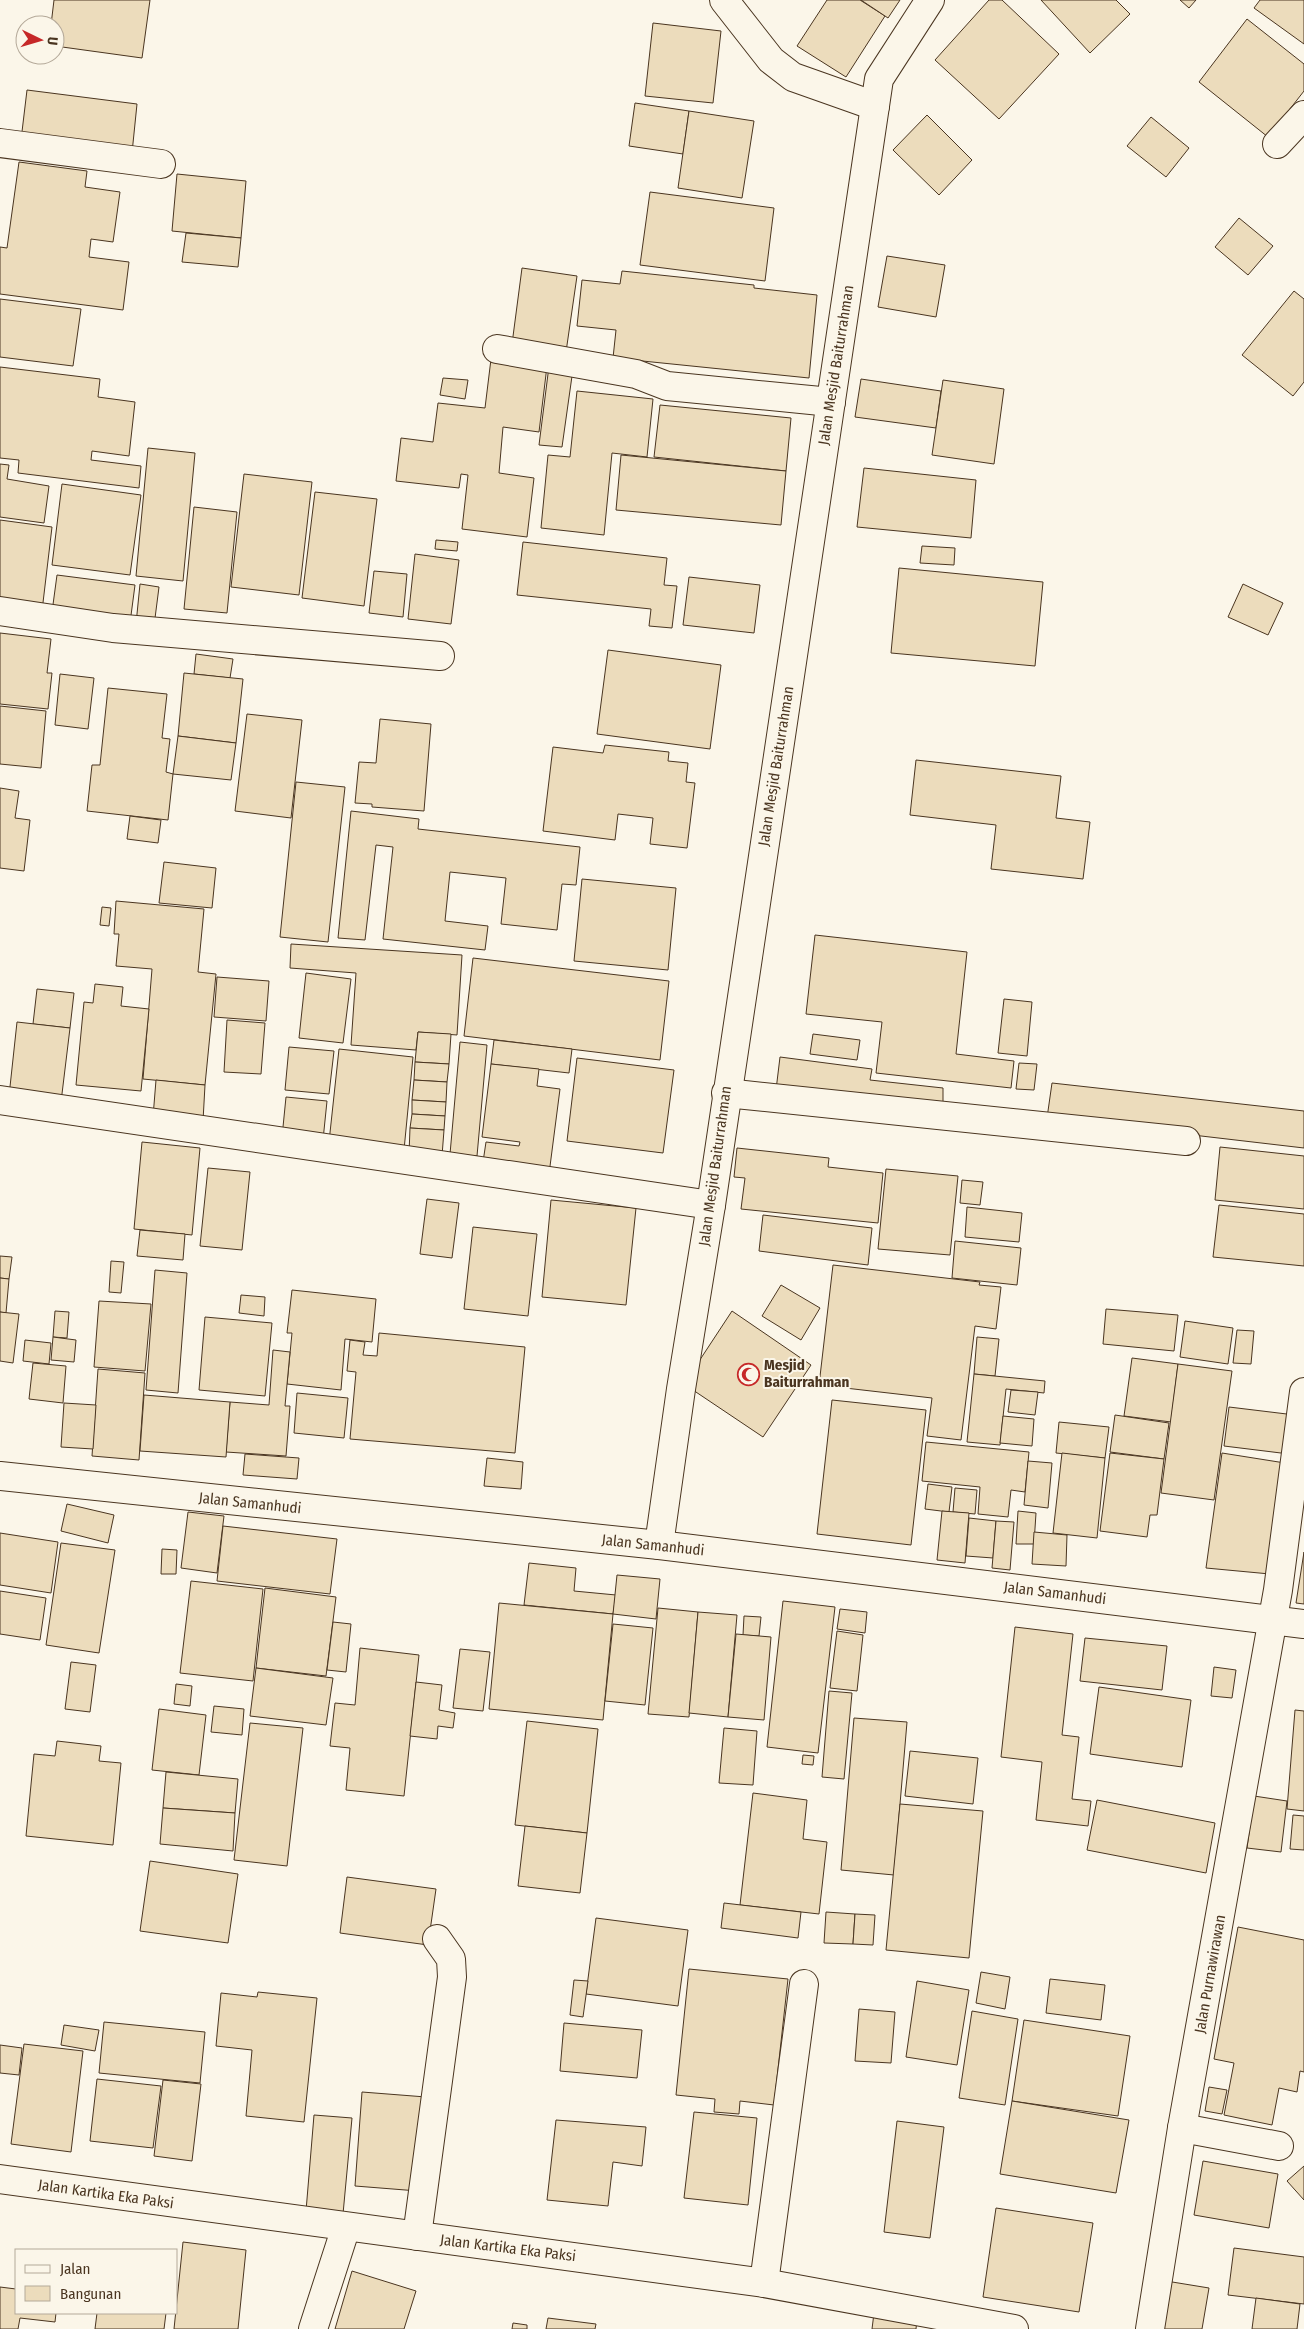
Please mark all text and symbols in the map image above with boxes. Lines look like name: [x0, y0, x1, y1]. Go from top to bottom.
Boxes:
north arrow: [15, 15, 65, 65]
text: U: [44, 36, 61, 46]
street label: Jalan Mesjid Baiturrahman: [814, 284, 858, 446]
street label: Jalan Mesjid Baiturrahman: [754, 685, 798, 847]
street label: Jalan Mesjid Baiturrahman: [695, 1085, 735, 1247]
place label: Mesjid Baiturrahman: [764, 1356, 850, 1391]
mosque icon: Mesjid Baiturrahman: [736, 1362, 760, 1386]
street label: Jalan Samanhudi: [198, 1489, 302, 1517]
street label: Jalan Samanhudi: [601, 1531, 705, 1559]
street label: Jalan Samanhudi: [1003, 1578, 1107, 1608]
street label: Jalan Purnawirawan: [1191, 1913, 1229, 2035]
street label: Jalan Kartika Eka Paksi: [37, 2176, 175, 2212]
street label: Jalan Kartika Eka Paksi: [439, 2231, 577, 2265]
legend: [15, 2249, 178, 2314]
text: Jalan: [60, 2260, 90, 2278]
text: Bangunan: [60, 2285, 121, 2303]

